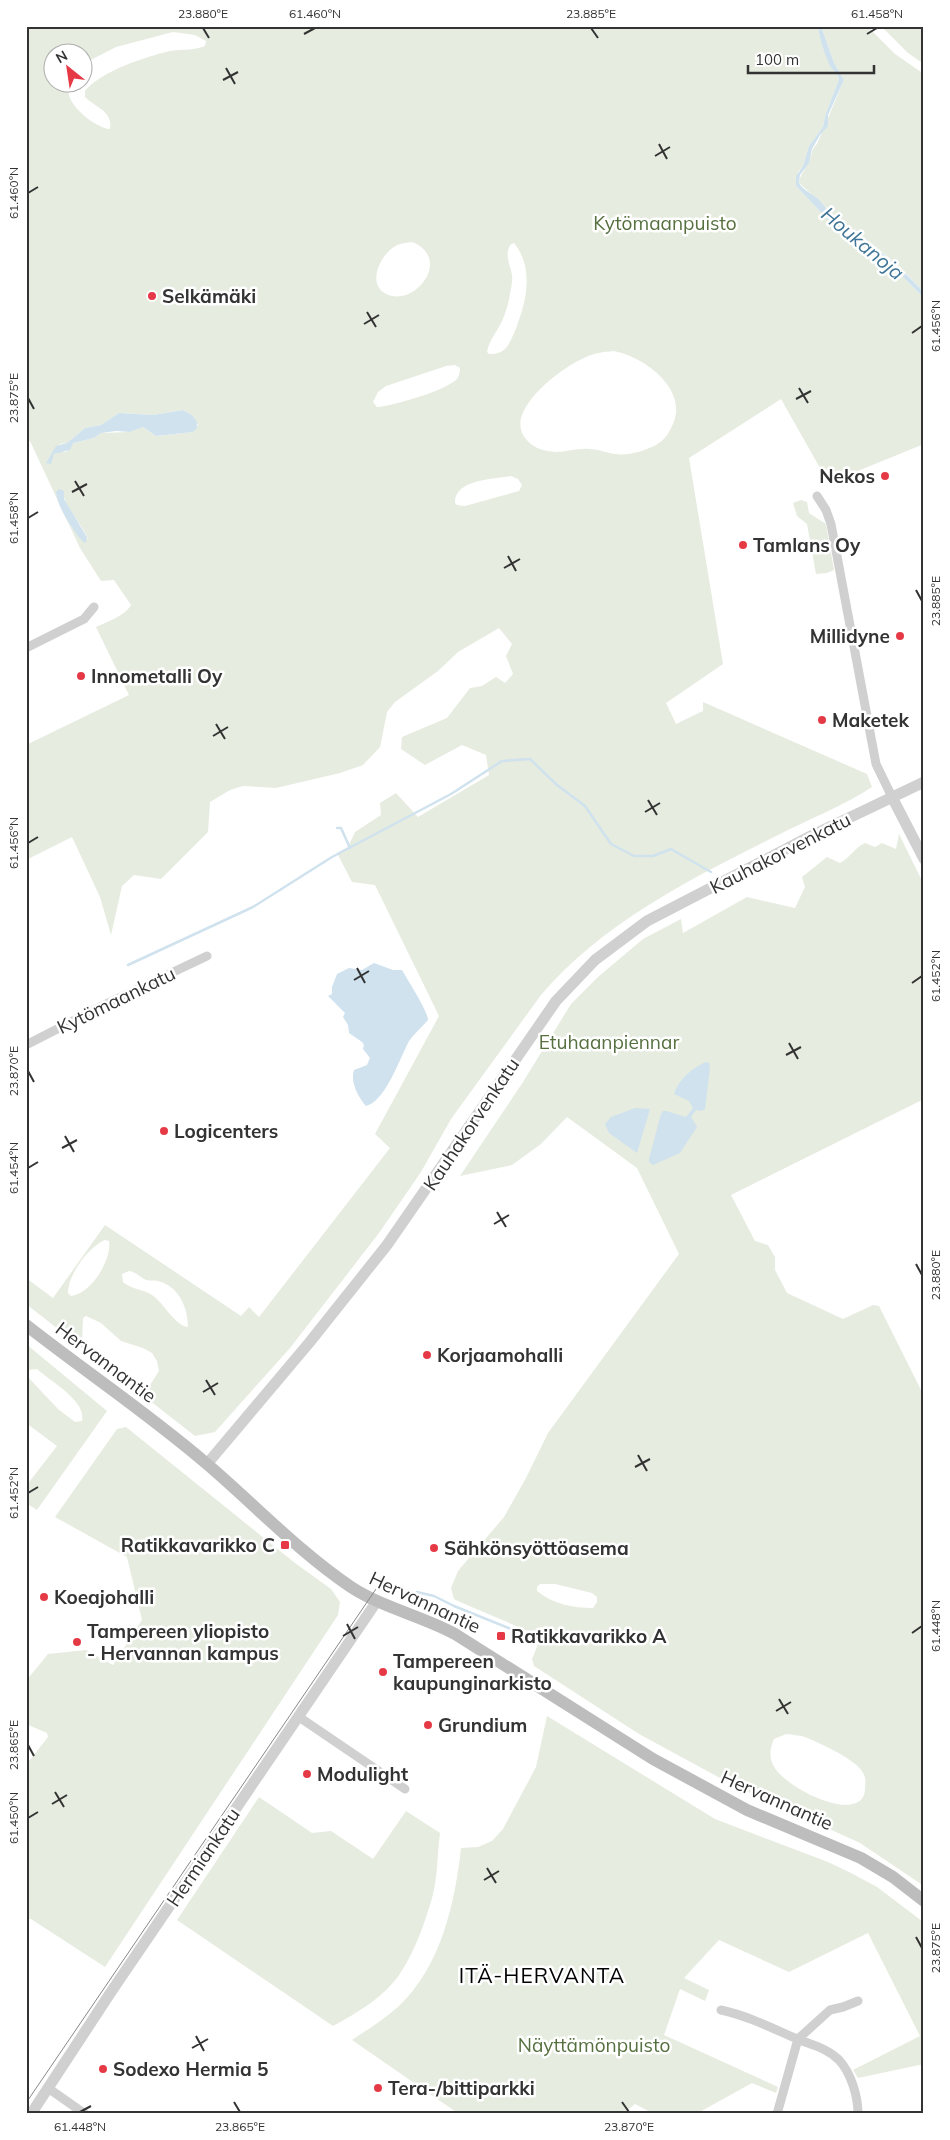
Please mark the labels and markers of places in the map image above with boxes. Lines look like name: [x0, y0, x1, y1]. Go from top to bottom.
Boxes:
place label: Selkämäki: [162, 284, 256, 308]
marker: Selkämäki: [146, 290, 158, 302]
place label: Nekos: [819, 464, 875, 488]
marker: Nekos: [879, 470, 891, 482]
place label: Tamlans Oy: [753, 533, 861, 557]
marker: Tamlans Oy: [737, 539, 749, 551]
place label: Millidyne: [810, 624, 890, 648]
marker: Millidyne: [894, 630, 906, 642]
place label: Innometalli Oy: [91, 664, 223, 688]
marker: Innometalli Oy: [75, 670, 87, 682]
place label: Maketek: [832, 708, 910, 732]
marker: Maketek: [816, 714, 828, 726]
place label: Logicenters: [174, 1119, 278, 1143]
marker: Logicenters: [158, 1125, 170, 1137]
place label: Korjaamohalli: [437, 1343, 563, 1367]
marker: Korjaamohalli: [421, 1349, 433, 1361]
place label: Ratikkavarikko C: [121, 1533, 275, 1557]
place label: Sähkönsyöttöasema: [444, 1536, 629, 1560]
marker: Ratikkavarikko C: [279, 1539, 291, 1551]
marker: Sähkönsyöttöasema: [428, 1542, 440, 1554]
place label: Koeajohalli: [54, 1585, 154, 1609]
marker: Koeajohalli: [38, 1591, 50, 1603]
place label: Tampereen yliopisto - Hervannan kampus: [87, 1619, 279, 1665]
place label: Ratikkavarikko A: [511, 1624, 667, 1648]
marker: Ratikkavarikko A: [495, 1630, 507, 1642]
marker: Tampereen yliopisto - Hervannan kampus: [71, 1636, 83, 1648]
place label: Tampereen kaupunginarkisto: [393, 1649, 552, 1695]
marker: Tampereen kaupunginarkisto: [377, 1666, 389, 1678]
place label: Grundium: [438, 1713, 527, 1737]
marker: Grundium: [422, 1719, 434, 1731]
place label: Modulight: [317, 1762, 408, 1786]
marker: Modulight: [301, 1768, 313, 1780]
place label: Sodexo Hermia 5: [113, 2057, 268, 2081]
marker: Sodexo Hermia 5: [97, 2063, 109, 2075]
place label: Tera-/bittiparkki: [388, 2076, 535, 2100]
marker: Tera-/bittiparkki: [372, 2082, 384, 2094]

